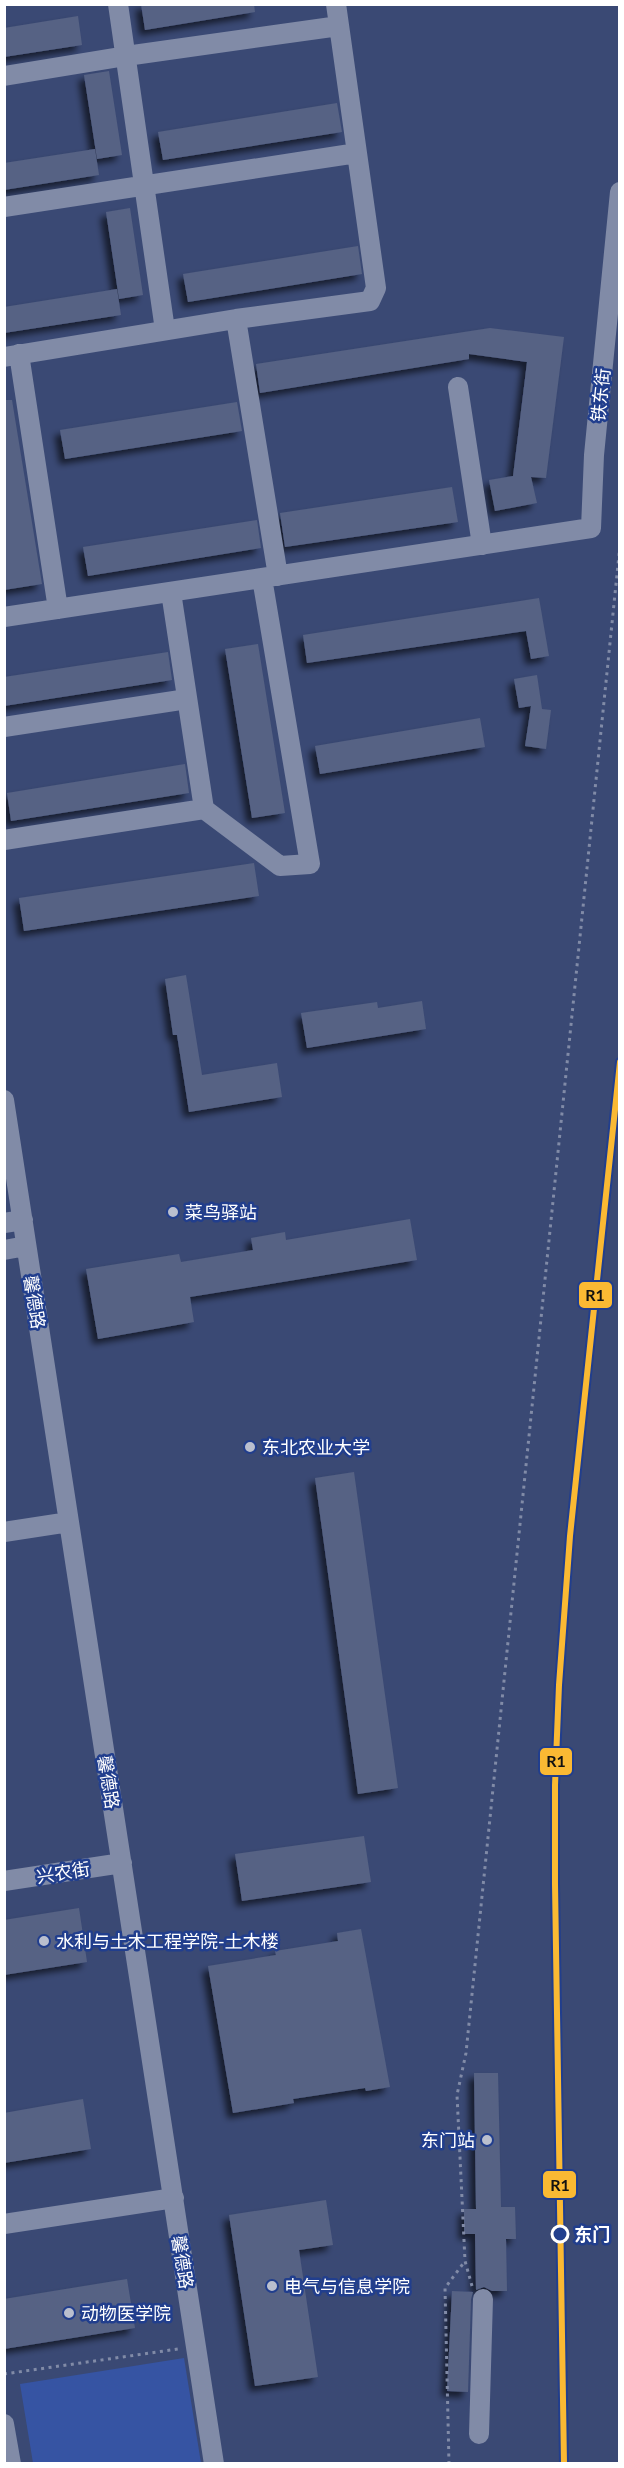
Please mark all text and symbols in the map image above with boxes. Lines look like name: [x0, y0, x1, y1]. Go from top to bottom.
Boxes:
street label: 铁东街: [586, 367, 614, 423]
place label: 菜鸟驿站: [185, 1201, 257, 1223]
marker: 菜鸟驿站: [166, 1205, 180, 1219]
street label: 馨德路: [20, 1274, 50, 1330]
line badge: R1: [578, 1281, 613, 1309]
text: R1: [585, 1285, 605, 1304]
place label: 东北农业大学: [262, 1436, 370, 1458]
marker: 东北农业大学: [243, 1440, 257, 1454]
line badge: R1: [539, 1747, 573, 1776]
text: R1: [546, 1751, 566, 1770]
street label: 馨德路: [94, 1754, 124, 1810]
street label: 兴农街: [35, 1857, 91, 1887]
place label: 水利与土木工程学院-土木楼: [56, 1930, 279, 1952]
marker: 水利与土木工程学院-土木楼: [37, 1934, 51, 1948]
place label: 东门站: [421, 2129, 475, 2151]
marker: 东门站: [480, 2133, 494, 2147]
line badge: R1: [542, 2170, 577, 2199]
text: R1: [550, 2175, 570, 2194]
place label: 东门: [574, 2223, 610, 2245]
marker: 东门: [551, 2225, 569, 2243]
street label: 馨德路: [168, 2234, 198, 2290]
place label: 电气与信息学院: [284, 2275, 410, 2297]
marker: 电气与信息学院: [265, 2279, 279, 2293]
place label: 动物医学院: [81, 2302, 171, 2324]
marker: 动物医学院: [62, 2306, 76, 2320]

